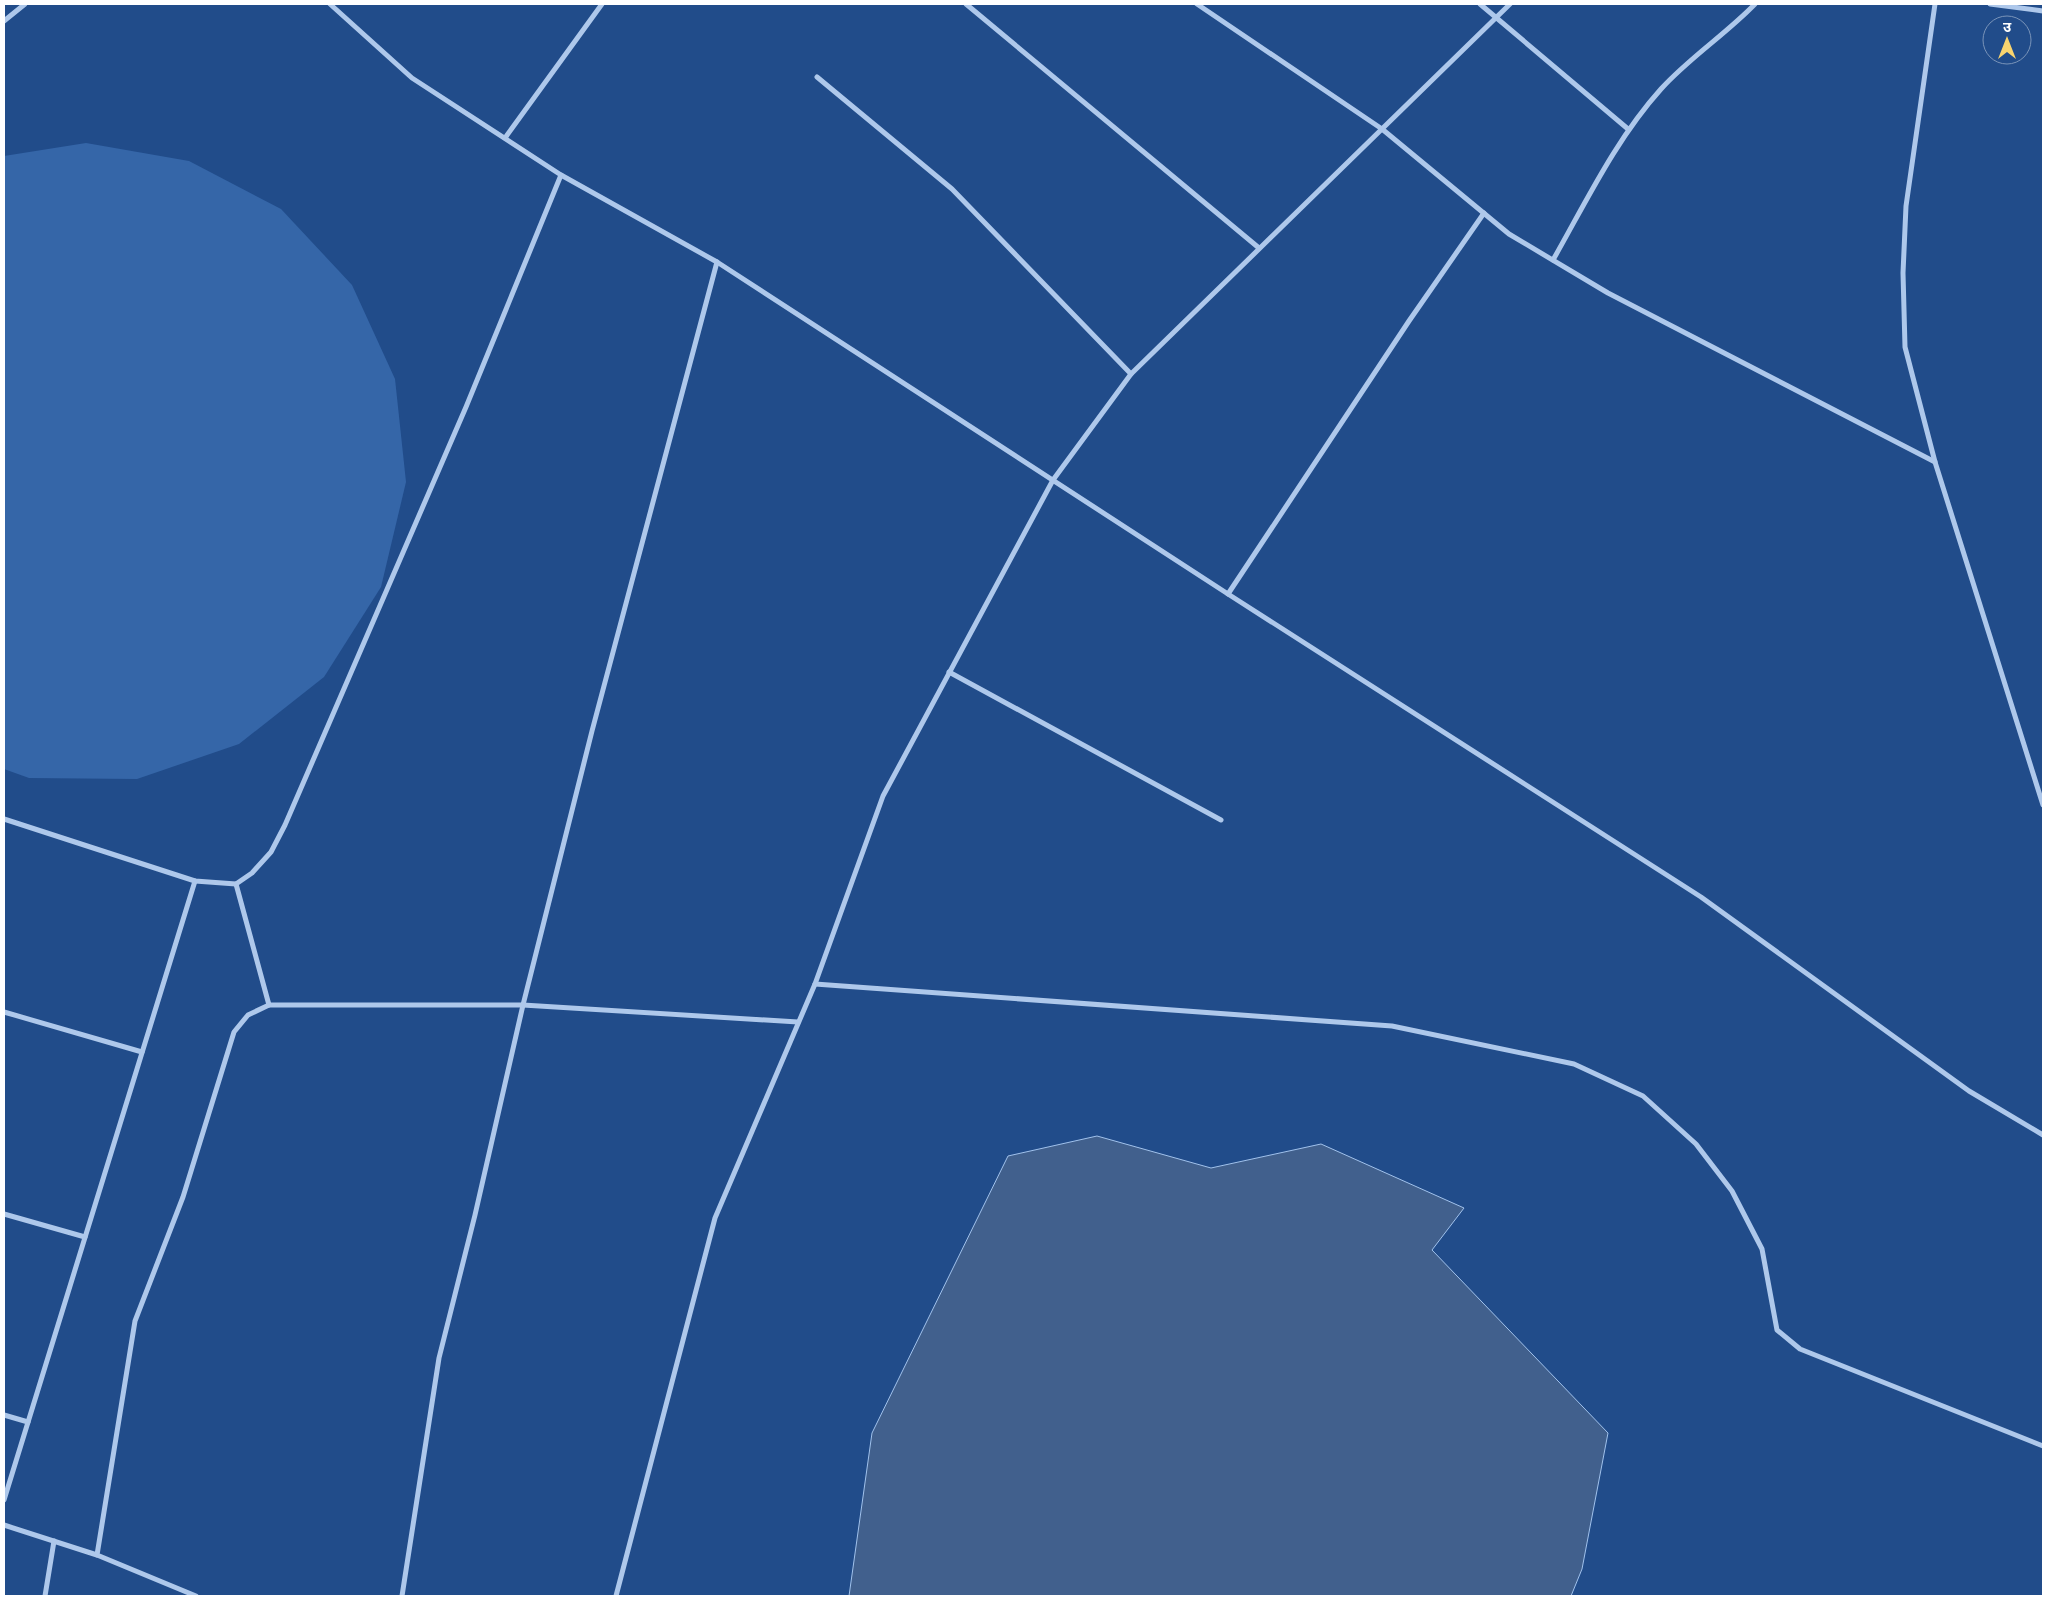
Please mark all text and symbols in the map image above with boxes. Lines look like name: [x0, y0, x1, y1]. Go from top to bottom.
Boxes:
north arrow: [1982, 15, 2032, 65]
text: उ: [2003, 19, 2012, 36]

